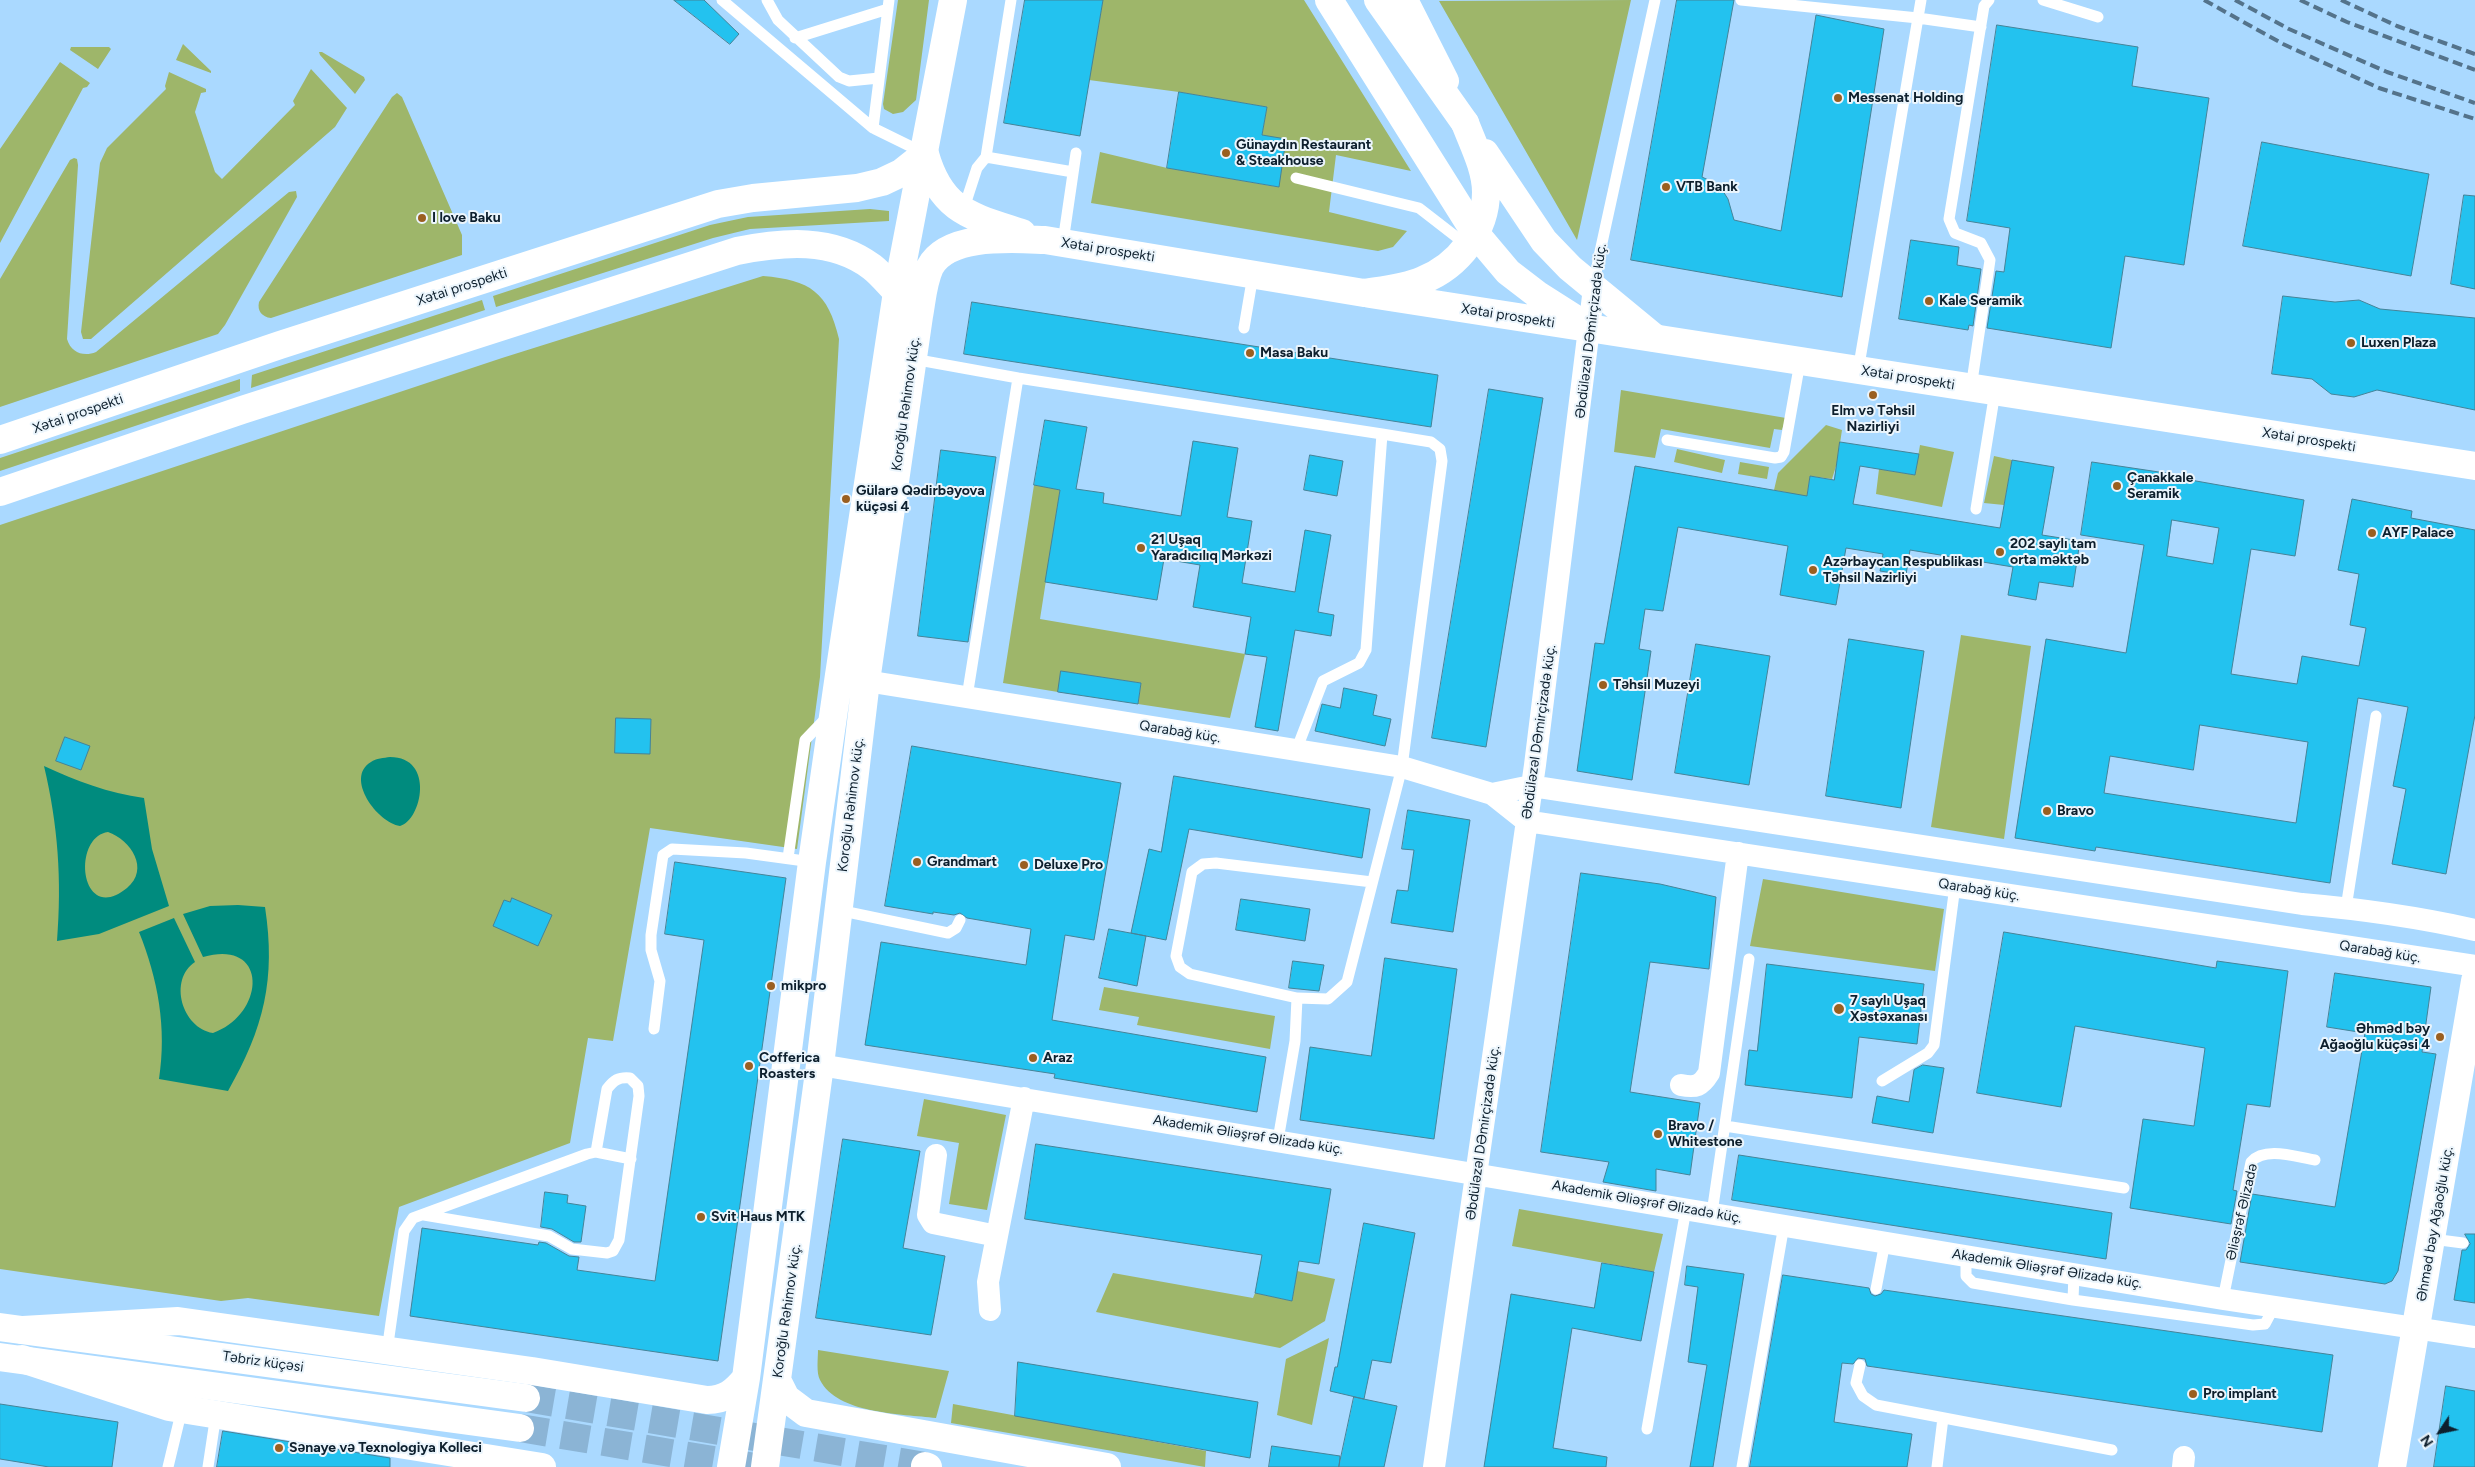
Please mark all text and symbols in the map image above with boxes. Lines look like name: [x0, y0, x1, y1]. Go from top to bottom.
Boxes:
place label: Messenat Holding: [1848, 90, 1963, 106]
marker: Messenat Holding: [1832, 92, 1844, 104]
place label: Günaydın Restaurant & Steakhouse: [1236, 137, 1371, 170]
marker: Günaydın Restaurant & Steakhouse: [1220, 147, 1232, 159]
place label: VTB Bank: [1676, 179, 1738, 195]
marker: VTB Bank: [1660, 181, 1672, 193]
place label: I love Baku: [432, 210, 501, 226]
marker: I love Baku: [416, 212, 428, 224]
street label: Xətai prospekti: [1060, 234, 1156, 266]
street label: Əbdüləzəl DƏmirçizadə küç.: [1572, 243, 1610, 419]
street label: Xətai prospekti: [415, 264, 509, 310]
place label: Kale Seramik: [1939, 293, 2022, 309]
marker: Kale Seramik: [1923, 295, 1935, 307]
street label: Xətai prospekti: [1460, 300, 1556, 332]
place label: Luxen Plaza: [2361, 335, 2436, 351]
street label: Koroğlu Rəhimov küç.: [888, 336, 924, 472]
marker: Luxen Plaza: [2345, 337, 2357, 349]
place label: Masa Baku: [1260, 345, 1328, 361]
marker: Masa Baku: [1244, 347, 1256, 359]
street label: Xətai prospekti: [1860, 362, 1956, 394]
marker: Elm və Təhsil Nazirliyi: [1867, 389, 1879, 401]
street label: Xətai prospekti: [31, 391, 125, 437]
place label: Elm və Təhsil Nazirliyi: [1831, 403, 1915, 436]
street label: Xətai prospekti: [2261, 424, 2357, 456]
place label: Çanakkale Seramik: [2127, 470, 2193, 502]
marker: Çanakkale Seramik: [2111, 480, 2123, 492]
place label: Gülarə Qədirbəyova küçəsi 4: [856, 483, 985, 516]
marker: Gülarə Qədirbəyova küçəsi 4: [840, 493, 852, 505]
place label: AYF Palace: [2382, 525, 2454, 541]
marker: AYF Palace: [2366, 527, 2378, 539]
place label: 21 Uşaq Yaradıcılıq Mərkəzi: [1151, 532, 1272, 564]
place label: 202 saylı tam orta məktəb: [2010, 536, 2096, 568]
marker: 21 Uşaq Yaradıcılıq Mərkəzi: [1135, 542, 1147, 554]
marker: 202 saylı tam orta məktəb: [1994, 546, 2006, 558]
place label: Azərbaycan Respublikası Təhsil Nazirliyi: [1823, 554, 1983, 586]
marker: Azərbaycan Respublikası Təhsil Nazirliyi: [1807, 564, 1819, 576]
street label: Əbdüləzəl DƏmirçizadə küç.: [1518, 644, 1560, 820]
place label: Təhsil Muzeyi: [1613, 677, 1700, 693]
marker: Təhsil Muzeyi: [1597, 679, 1609, 691]
street label: Qarabağ küç.: [1138, 717, 1222, 747]
street label: Koroğlu Rəhimov küç.: [834, 737, 868, 873]
place label: Bravo: [2057, 803, 2094, 819]
marker: Bravo: [2041, 805, 2053, 817]
place label: Grandmart: [927, 854, 997, 870]
marker: Grandmart: [911, 856, 923, 868]
place label: Deluxe Pro: [1034, 857, 1103, 873]
marker: Deluxe Pro: [1018, 859, 1030, 871]
street label: Qarabağ küç.: [1937, 875, 2021, 905]
street label: Qarabağ küç.: [2338, 937, 2422, 967]
place label: mikpro: [781, 978, 826, 994]
marker: mikpro: [765, 980, 777, 992]
place label: 7 saylı Uşaq Xəstəxanası: [1850, 993, 1928, 1026]
marker: 7 saylı Uşaq Xəstəxanası: [1832, 1002, 1846, 1016]
place label: Əhməd bəy Ağaoğlu küçəsi 4: [2320, 1021, 2430, 1054]
marker: Əhməd bəy Ağaoğlu küçəsi 4: [2434, 1031, 2446, 1043]
street label: Əbdüləzəl DƏmirçizadə küç.: [1462, 1045, 1504, 1221]
place label: Cofferica Roasters: [759, 1050, 820, 1082]
place label: Araz: [1043, 1050, 1072, 1066]
marker: Araz: [1027, 1052, 1039, 1064]
marker: Cofferica Roasters: [743, 1060, 755, 1072]
street label: Akademik Əliəşrəf Əlizadə küç.: [1152, 1112, 1344, 1158]
place label: Bravo / Whitestone: [1668, 1118, 1743, 1150]
marker: Bravo / Whitestone: [1652, 1128, 1664, 1140]
street label: Əhməd bəy Ağaoğlu küç.: [2413, 1145, 2457, 1303]
street label: Əliəşrəf Əlizadə: [2223, 1162, 2261, 1262]
street label: Akademik Əliəşrəf Əlizadə küç.: [1551, 1177, 1743, 1227]
place label: Svit Haus MTK: [711, 1209, 805, 1225]
marker: Svit Haus MTK: [695, 1211, 707, 1223]
street label: Koroğlu Rəhimov küç.: [769, 1243, 805, 1379]
street label: Akademik Əliəşrəf Əlizadə küç.: [1951, 1246, 2143, 1292]
street label: Təbriz küçəsi: [221, 1348, 305, 1376]
place label: Pro implant: [2203, 1386, 2277, 1402]
marker: Pro implant: [2187, 1388, 2199, 1400]
north arrow: [2415, 1407, 2465, 1457]
text: N: [2417, 1431, 2437, 1450]
place label: Sənaye və Texnologiya Kolleci: [289, 1440, 482, 1456]
marker: Sənaye və Texnologiya Kolleci: [273, 1442, 285, 1454]

